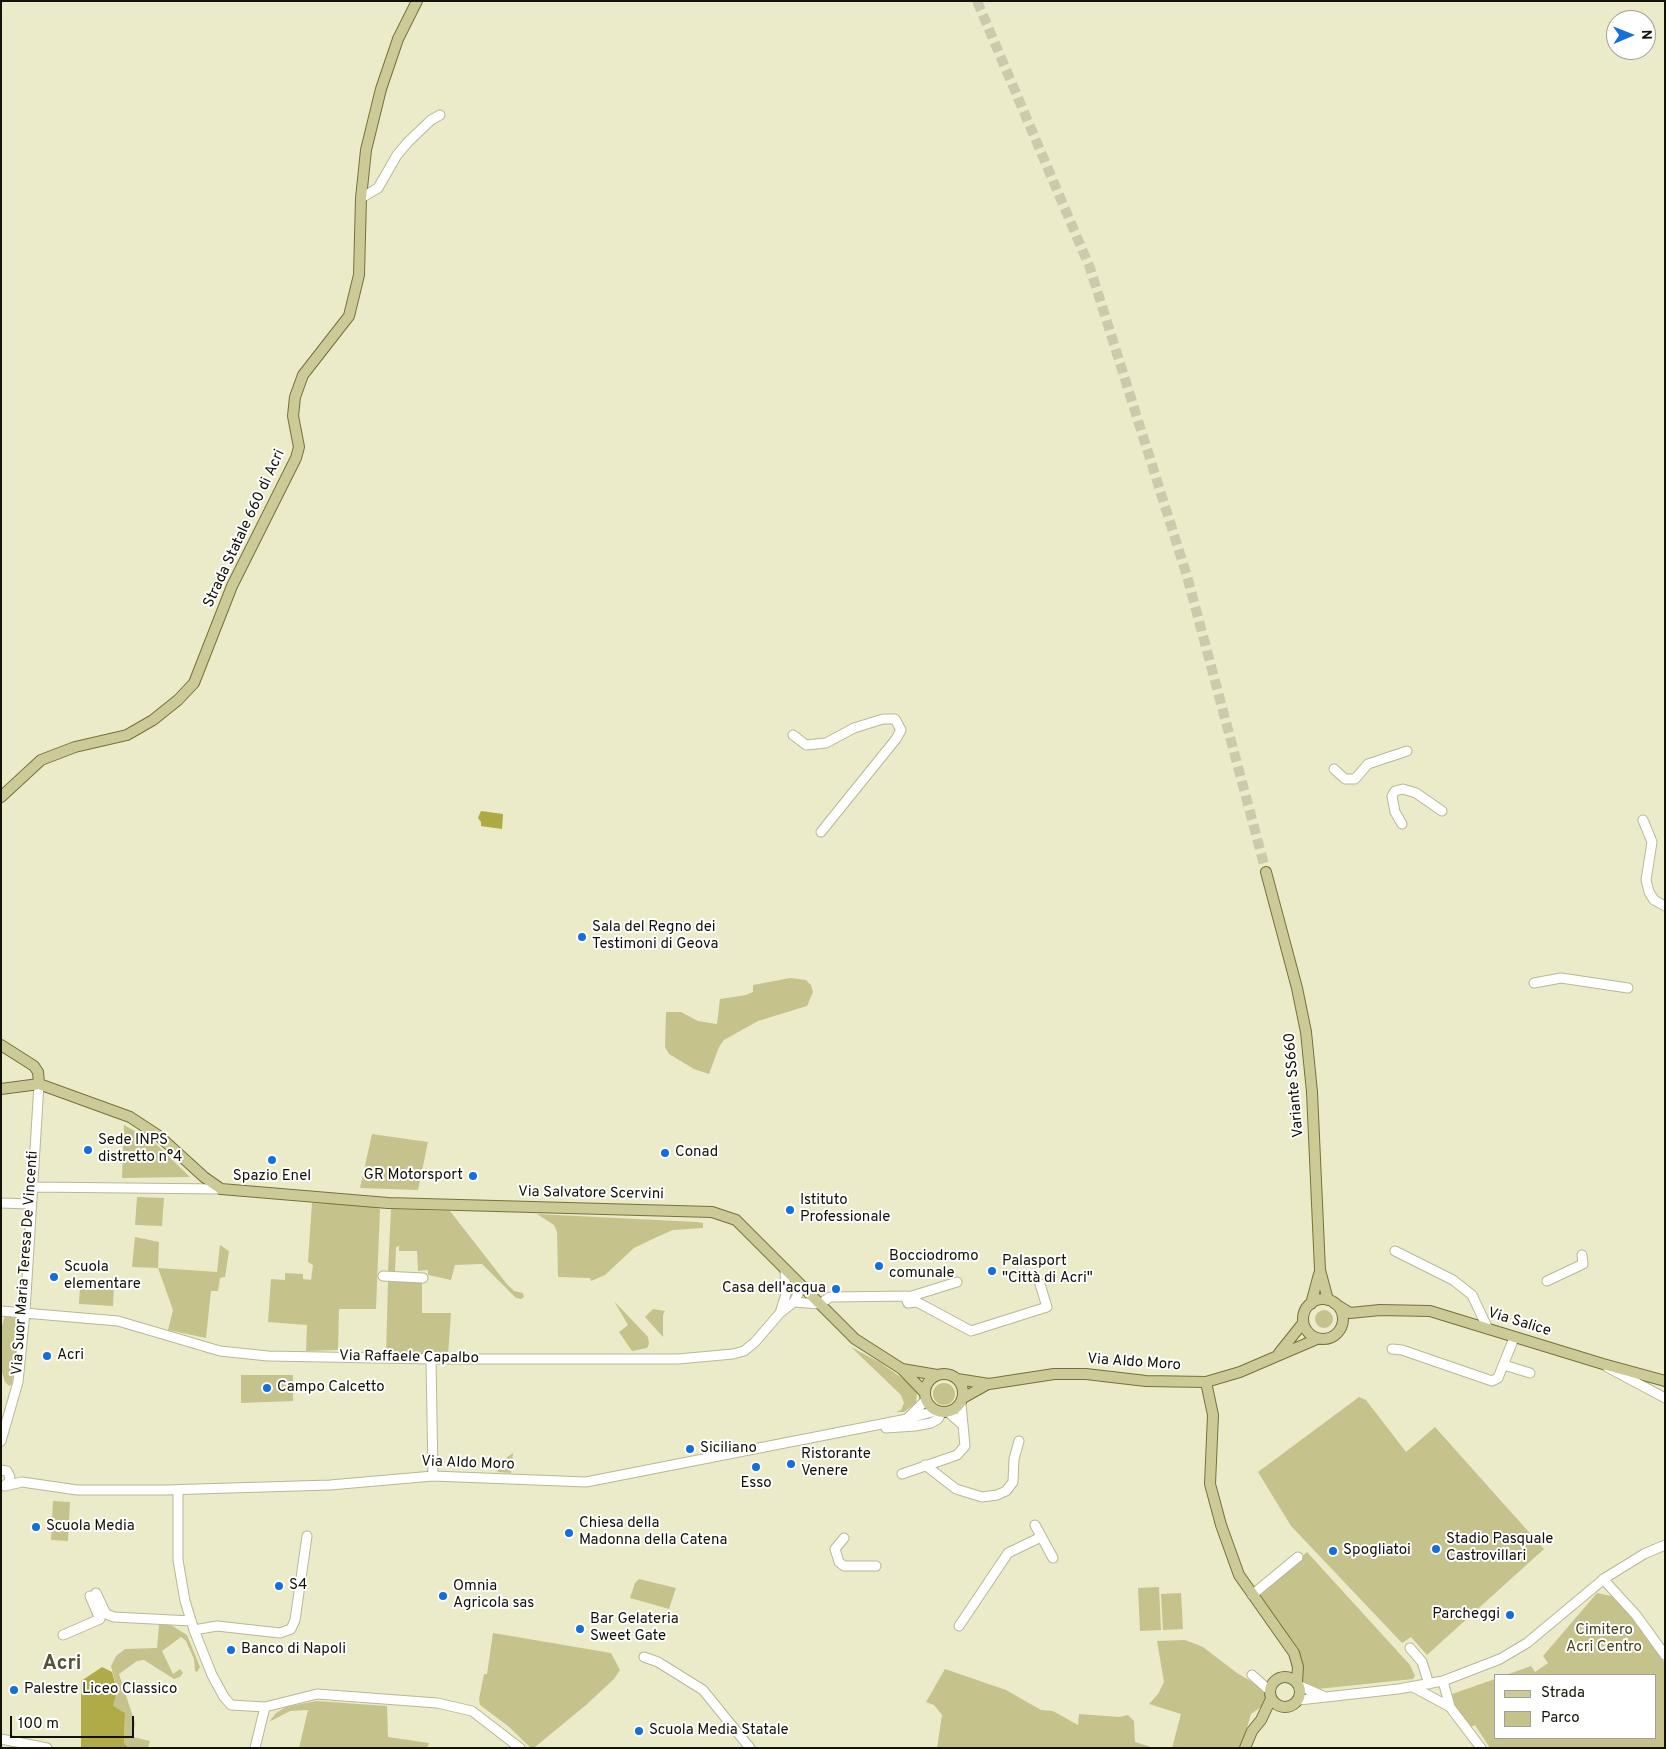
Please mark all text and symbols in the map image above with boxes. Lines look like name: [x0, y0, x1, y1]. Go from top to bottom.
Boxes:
north arrow: [1606, 10, 1656, 60]
text: N: [1637, 30, 1654, 40]
street label: Strada Statale 660 di Acri: [200, 447, 290, 611]
place label: Sala del Regno dei Testimoni di Geova: [592, 919, 718, 954]
marker: Sala del Regno dei Testimoni di Geova: [576, 931, 588, 943]
street label: Variante SS660: [1281, 1032, 1309, 1138]
place label: Sede INPS distretto n°4: [98, 1132, 182, 1167]
marker: Sede INPS distretto n°4: [82, 1144, 94, 1156]
place label: Conad: [675, 1144, 718, 1162]
marker: Conad: [659, 1147, 671, 1159]
street label: Via Suor Maria Teresa De Vincenti: [9, 1150, 43, 1376]
marker: Spazio Enel: [266, 1154, 278, 1166]
place label: GR Motorsport: [364, 1167, 463, 1185]
place label: Spazio Enel: [233, 1168, 311, 1186]
marker: GR Motorsport: [467, 1170, 479, 1182]
street label: Via Salvatore Scervini: [518, 1184, 664, 1204]
place label: Istituto Professionale: [800, 1192, 890, 1227]
marker: Istituto Professionale: [784, 1204, 796, 1216]
place label: Bocciodromo comunale: [889, 1248, 979, 1283]
place label: Palasport "Città di Acri": [1002, 1253, 1093, 1288]
place label: Scuola elementare: [64, 1259, 141, 1294]
marker: Bocciodromo comunale: [873, 1260, 885, 1272]
marker: Palasport "Città di Acri": [986, 1265, 998, 1277]
marker: Scuola elementare: [48, 1271, 60, 1283]
place label: Casa dell'acqua: [722, 1280, 826, 1298]
marker: Casa dell'acqua: [830, 1283, 842, 1295]
street label: Via Salice: [1485, 1305, 1553, 1341]
place label: Acri: [57, 1347, 84, 1365]
street label: Via Raffaele Capalbo: [339, 1348, 479, 1368]
marker: Acri: [41, 1350, 53, 1362]
street label: Via Aldo Moro: [1087, 1351, 1181, 1375]
place label: Campo Calcetto: [277, 1379, 385, 1397]
marker: Campo Calcetto: [261, 1382, 273, 1394]
place label: Siciliano: [700, 1440, 757, 1458]
marker: Siciliano: [684, 1443, 696, 1455]
place label: Ristorante Venere: [801, 1446, 871, 1481]
street label: Via Aldo Moro: [421, 1453, 515, 1475]
marker: Ristorante Venere: [785, 1458, 797, 1470]
marker: Esso: [750, 1461, 762, 1473]
place label: Esso: [740, 1475, 772, 1493]
place label: Chiesa della Madonna della Catena: [579, 1515, 727, 1550]
place label: Scuola Media: [46, 1518, 135, 1536]
marker: Scuola Media: [30, 1521, 42, 1533]
marker: Chiesa della Madonna della Catena: [563, 1527, 575, 1539]
place label: Stadio Pasquale Castrovillari: [1446, 1531, 1553, 1566]
place label: Spogliatoi: [1343, 1542, 1411, 1560]
marker: Stadio Pasquale Castrovillari: [1430, 1543, 1442, 1555]
marker: Spogliatoi: [1327, 1545, 1339, 1557]
place label: S4: [289, 1577, 307, 1595]
place label: Omnia Agricola sas: [453, 1578, 534, 1613]
marker: S4: [273, 1580, 285, 1592]
marker: Omnia Agricola sas: [437, 1590, 449, 1602]
place label: Parcheggi: [1432, 1606, 1500, 1624]
marker: Parcheggi: [1504, 1609, 1516, 1621]
place label: Bar Gelateria Sweet Gate: [590, 1611, 679, 1646]
park label: Cimitero Acri Centro: [1566, 1622, 1642, 1657]
marker: Bar Gelateria Sweet Gate: [574, 1623, 586, 1635]
place label: Banco di Napoli: [241, 1641, 346, 1659]
marker: Banco di Napoli: [225, 1644, 237, 1656]
district label: Acri: [43, 1653, 81, 1677]
legend: [1494, 1674, 1656, 1739]
place label: Palestre Liceo Classico: [24, 1681, 177, 1699]
marker: Palestre Liceo Classico: [8, 1684, 20, 1696]
text: Strada: [1541, 1684, 1585, 1703]
scale bar: [12, 1706, 136, 1738]
text: Parco: [1541, 1709, 1580, 1728]
text: 100 m: [18, 1715, 59, 1734]
place label: Scuola Media Statale: [649, 1722, 789, 1740]
marker: Scuola Media Statale: [633, 1725, 645, 1737]

